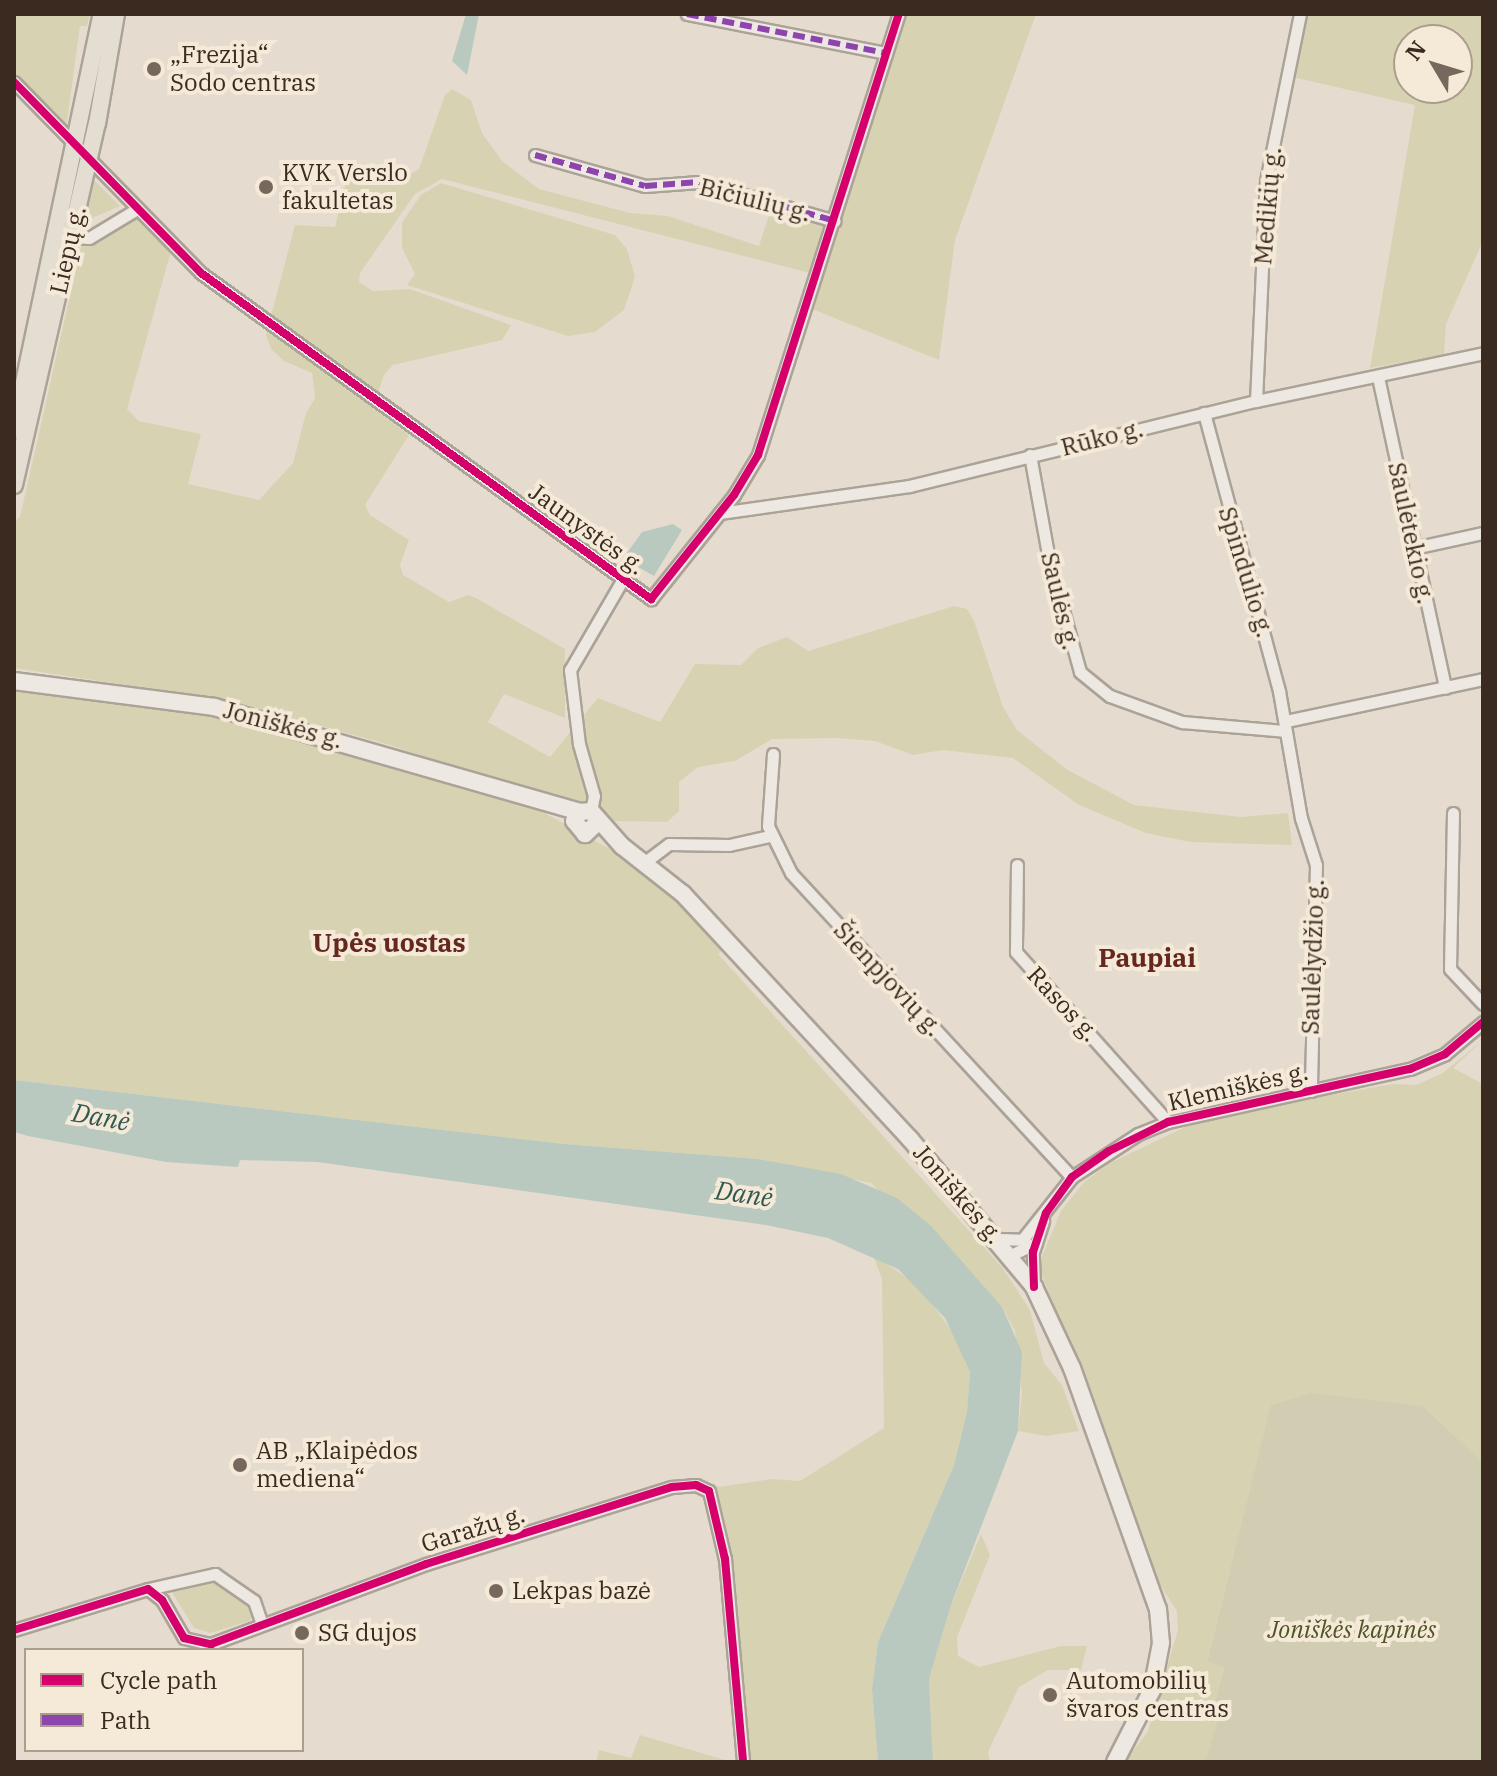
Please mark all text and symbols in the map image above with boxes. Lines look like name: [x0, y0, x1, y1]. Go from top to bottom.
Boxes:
north arrow: [1393, 24, 1473, 104]
text: N: [1398, 34, 1432, 66]
place label: „Frezija“ Sodo centras: [170, 41, 316, 97]
marker: „Frezija“ Sodo centras: [145, 60, 163, 78]
street label: Medikių g.: [1249, 146, 1287, 266]
place label: KVK Verslo fakultetas: [282, 159, 408, 215]
street label: Bičiulių g.: [697, 172, 813, 228]
marker: KVK Verslo fakultetas: [257, 178, 275, 196]
street label: Liepų g.: [44, 203, 92, 297]
street label: Rūko g.: [1058, 414, 1146, 462]
street label: Saulėtekio g.: [1382, 460, 1440, 606]
street label: Jaunystės g.: [523, 477, 651, 581]
street label: Spindulio g.: [1213, 503, 1279, 641]
street label: Saulės g.: [1035, 549, 1085, 653]
street label: Joniškės g.: [220, 695, 346, 755]
street label: Saulėlydžio g.: [1296, 879, 1330, 1035]
street label: Šienpjovių g.: [828, 916, 948, 1042]
district label: Upės uostas: [312, 927, 466, 959]
district label: Paupiai: [1098, 942, 1196, 974]
street label: Rasos g.: [1021, 961, 1105, 1047]
street label: Klemiškės g.: [1165, 1057, 1311, 1117]
water label: Danė: [70, 1097, 132, 1137]
street label: Joniškės g.: [907, 1138, 1009, 1250]
water label: Danė: [713, 1175, 775, 1213]
place label: AB „Klaipėdos mediena“: [256, 1437, 418, 1493]
marker: AB „Klaipėdos mediena“: [231, 1456, 249, 1474]
street label: Garažų g.: [418, 1500, 528, 1558]
place label: Lekpas bazė: [512, 1577, 651, 1605]
marker: Lekpas bazė: [487, 1582, 505, 1600]
park label: Joniškės kapinės: [1268, 1616, 1436, 1644]
place label: SG dujos: [318, 1619, 417, 1647]
marker: SG dujos: [293, 1624, 311, 1642]
legend: [24, 1648, 304, 1752]
text: Cycle path: [100, 1664, 217, 1696]
place label: Automobilių švaros centras: [1066, 1667, 1229, 1723]
marker: Automobilių švaros centras: [1041, 1686, 1059, 1704]
text: Path: [100, 1704, 151, 1736]

